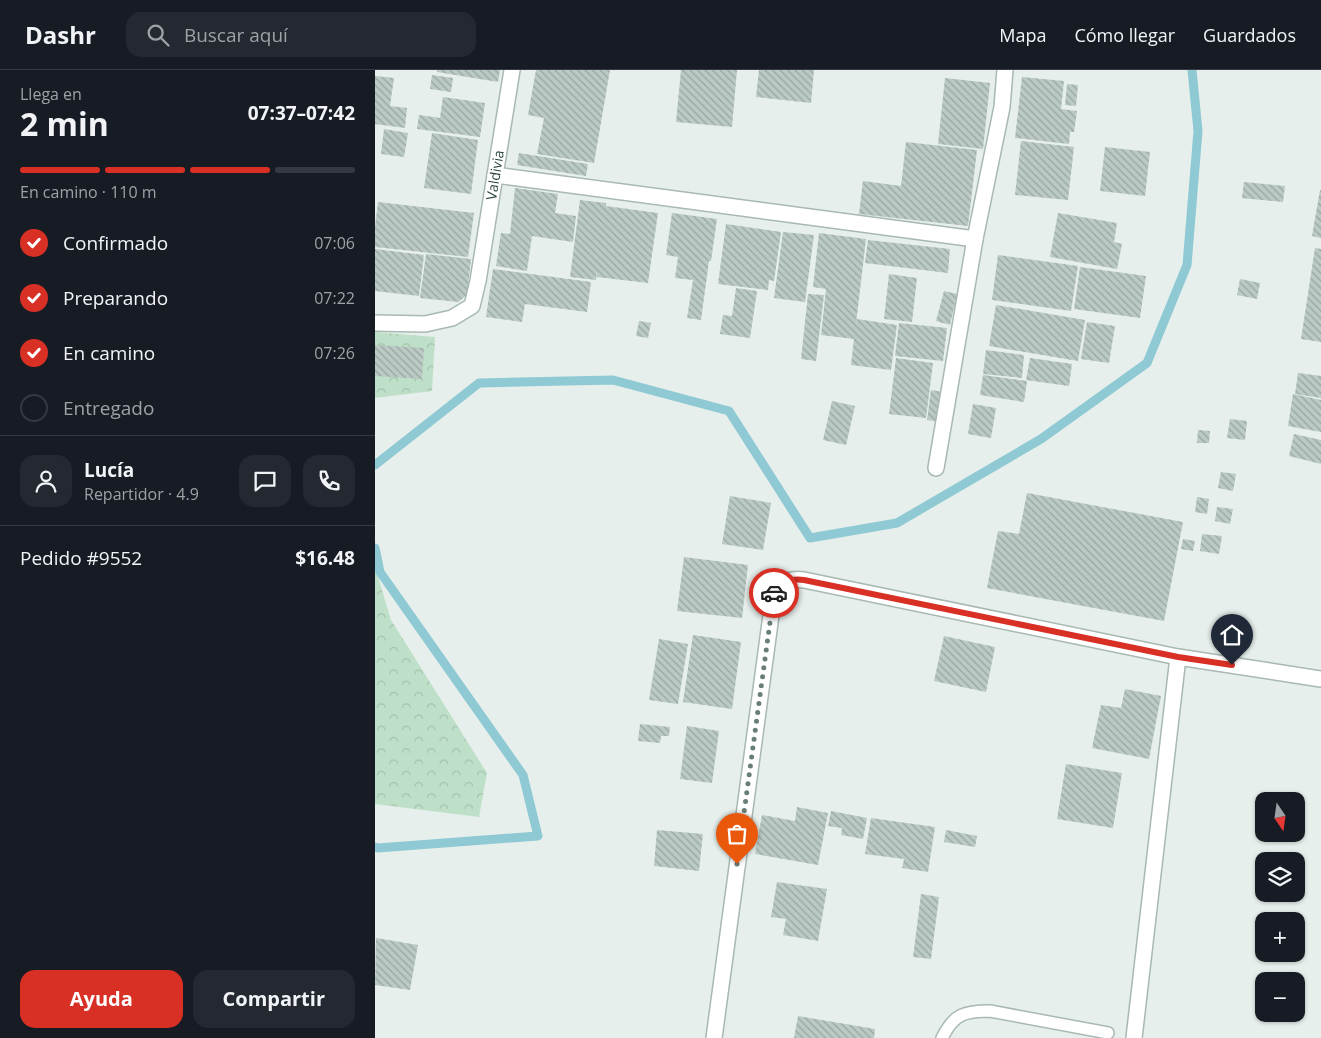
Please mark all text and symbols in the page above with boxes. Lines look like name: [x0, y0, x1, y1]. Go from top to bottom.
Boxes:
search box: [126, 12, 476, 57]
text: Dashr: [25, 18, 96, 51]
icon: search: [144, 21, 172, 49]
text: Buscar aquí: [184, 22, 288, 48]
text: Mapa: [999, 23, 1046, 47]
text: Cómo llegar: [1074, 23, 1175, 47]
text: Guardados: [1203, 23, 1296, 47]
text: Llega en: [20, 83, 82, 105]
text: 07:37–07:42: [248, 100, 355, 126]
text: 2 min: [20, 102, 109, 145]
street label: Valdivia: [481, 149, 508, 201]
text: En camino · 110 m: [20, 181, 157, 203]
icon: check: [20, 229, 48, 257]
text: Confirmado: [63, 230, 168, 256]
text: 07:06: [314, 232, 355, 254]
icon: check: [20, 284, 48, 312]
text: Preparando: [63, 285, 168, 311]
text: 07:22: [314, 287, 355, 309]
icon: check: [20, 339, 48, 367]
text: En camino: [63, 340, 155, 366]
text: 07:26: [314, 342, 355, 364]
text: Entregado: [63, 395, 154, 421]
button: person: [20, 455, 72, 507]
button: chat: [239, 455, 291, 507]
button: phone: [303, 455, 355, 507]
text: Lucía: [84, 457, 134, 483]
text: Repartidor · 4.9: [84, 483, 199, 505]
text: Pedido #9552: [20, 545, 142, 571]
text: $16.48: [295, 545, 355, 571]
courier: [749, 568, 799, 618]
icon: car: [760, 579, 788, 607]
pin: [1211, 614, 1253, 665]
icon: home: [1218, 621, 1246, 649]
north arrow: [1255, 792, 1305, 842]
map controls: [1255, 792, 1305, 1022]
pin: [716, 813, 758, 864]
icon: bag: [723, 820, 751, 848]
button: layers: [1255, 852, 1305, 902]
button: +: [1255, 912, 1305, 962]
button: Ayuda: [20, 970, 183, 1028]
button: Compartir: [193, 970, 355, 1028]
button: −: [1255, 972, 1305, 1022]

